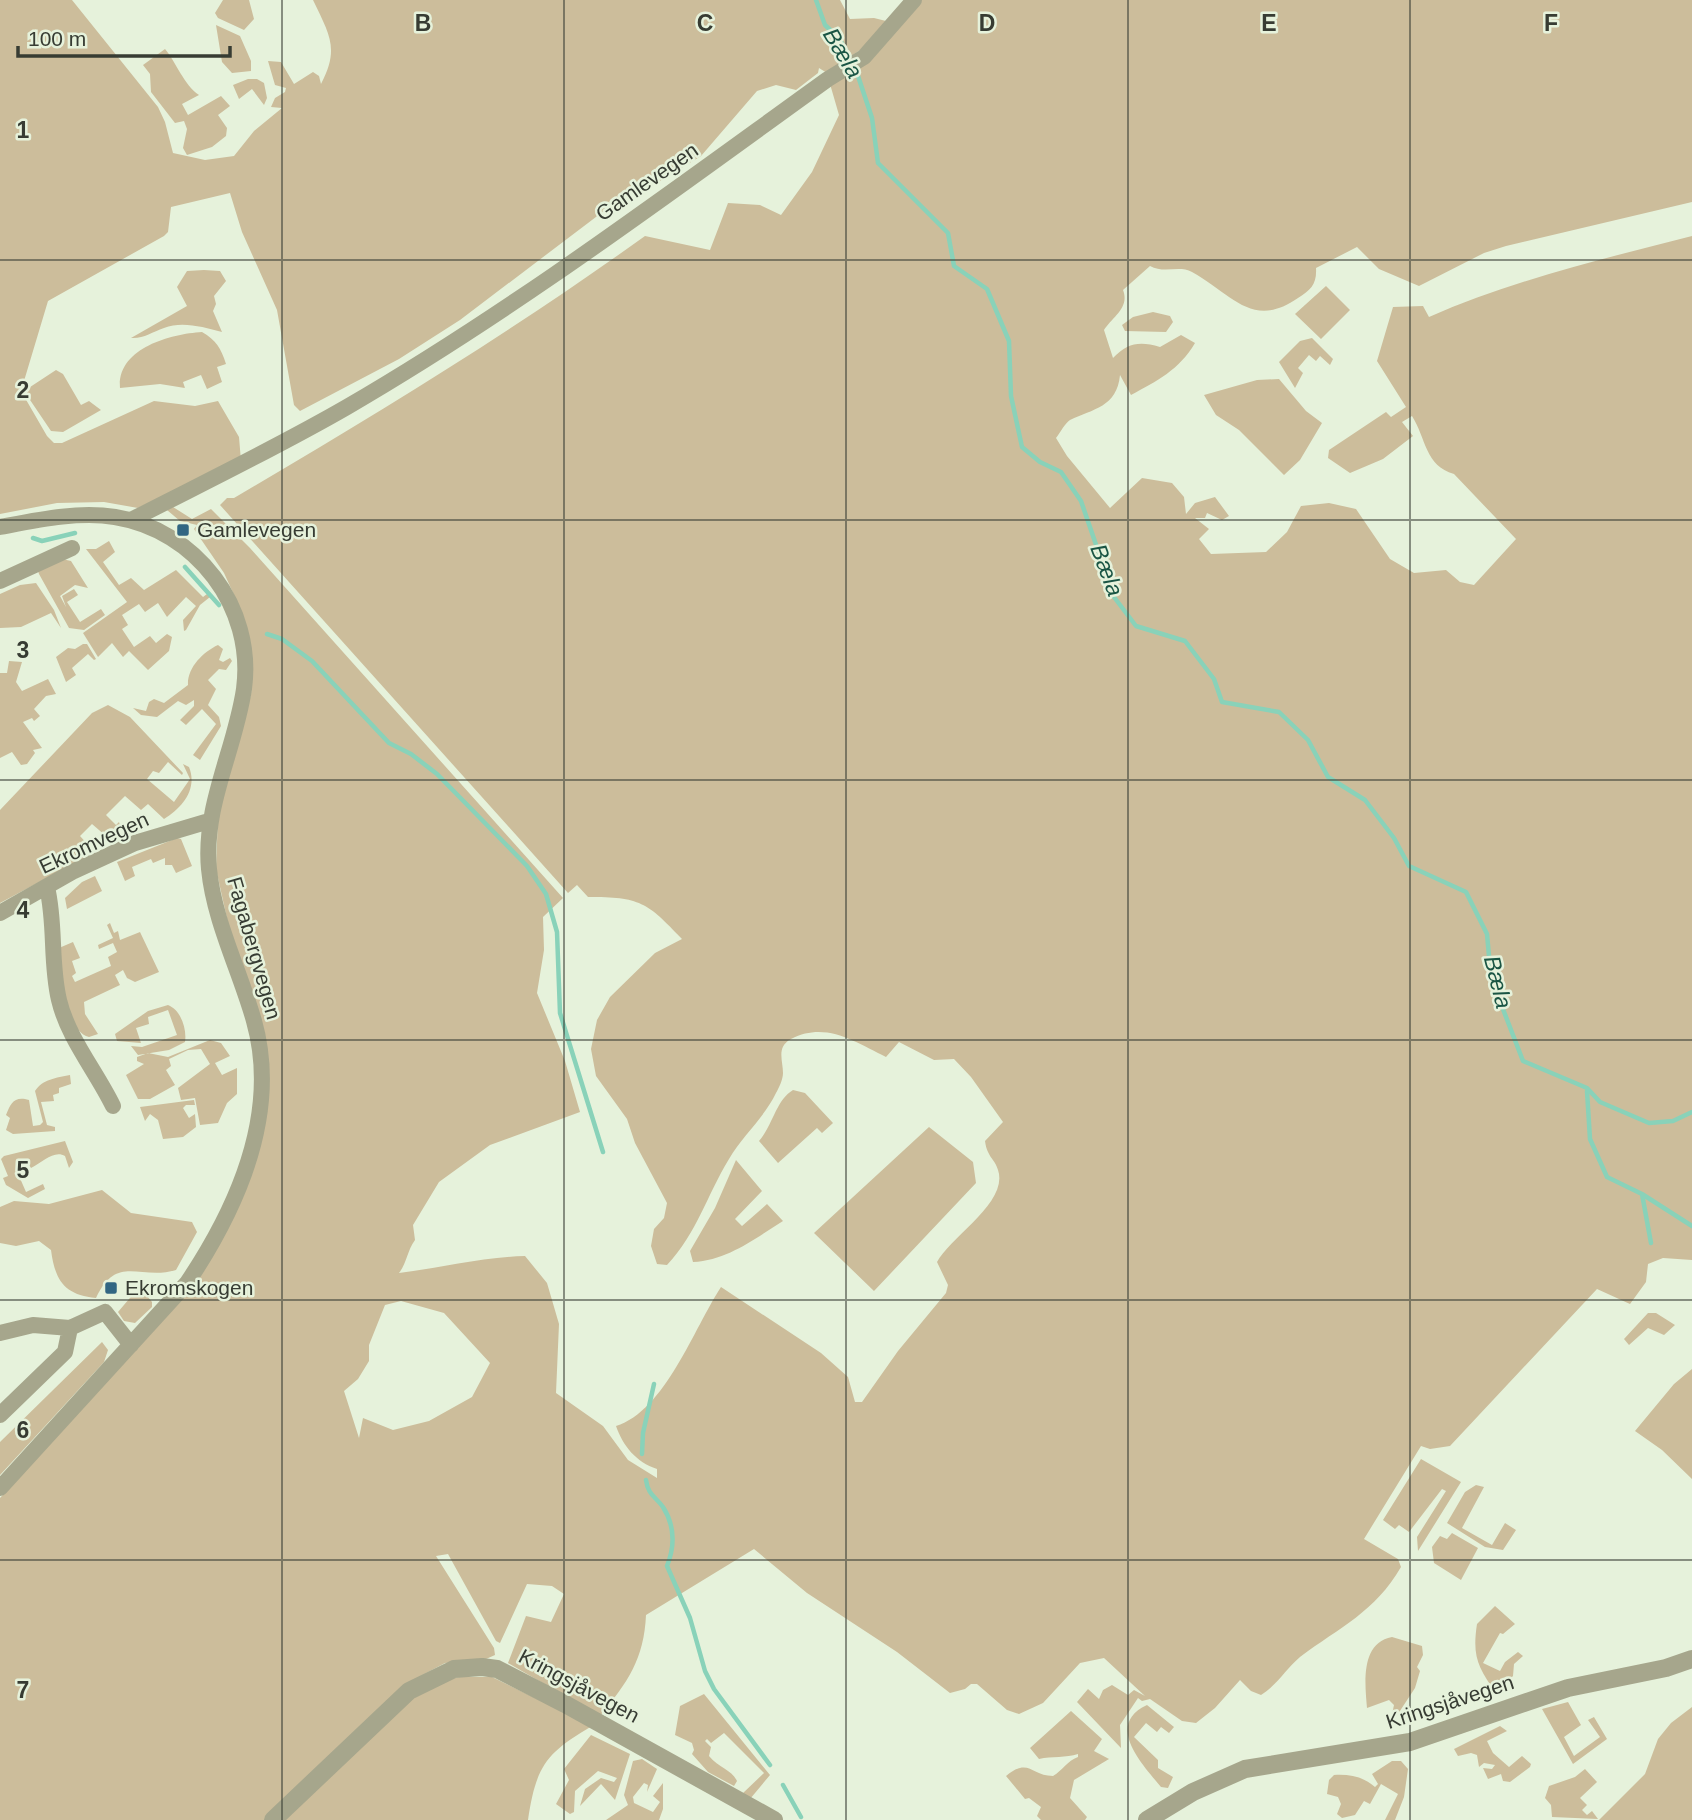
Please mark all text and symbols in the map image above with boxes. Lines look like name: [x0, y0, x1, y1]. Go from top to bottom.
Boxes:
text: B: [415, 10, 431, 36]
text: C: [697, 10, 713, 36]
text: D: [979, 10, 995, 36]
text: E: [1261, 10, 1277, 36]
text: F: [1544, 10, 1558, 36]
scale bar: [18, 14, 229, 58]
water label: Bæla: [818, 23, 868, 83]
text: 100 m: [28, 27, 86, 50]
text: 1: [17, 117, 30, 143]
street label: Gamlevegen: [591, 138, 702, 225]
text: 2: [17, 377, 29, 403]
place label: Gamlevegen: [197, 518, 316, 541]
marker: Gamlevegen: [175, 522, 191, 538]
water label: Bæla: [1085, 540, 1129, 600]
text: 3: [17, 637, 29, 663]
street label: Ekromvegen: [36, 807, 152, 878]
street label: Fagabergvegen: [223, 874, 286, 1022]
text: 4: [17, 897, 30, 923]
water label: Bæla: [1479, 953, 1517, 1011]
text: 5: [17, 1157, 30, 1183]
place label: Ekromskogen: [125, 1276, 253, 1299]
marker: Ekromskogen: [103, 1280, 119, 1296]
text: 6: [17, 1417, 29, 1443]
street label: Kringsjåvegen: [515, 1644, 643, 1727]
street label: Kringsjåvegen: [1383, 1670, 1517, 1733]
text: 7: [17, 1677, 29, 1703]

